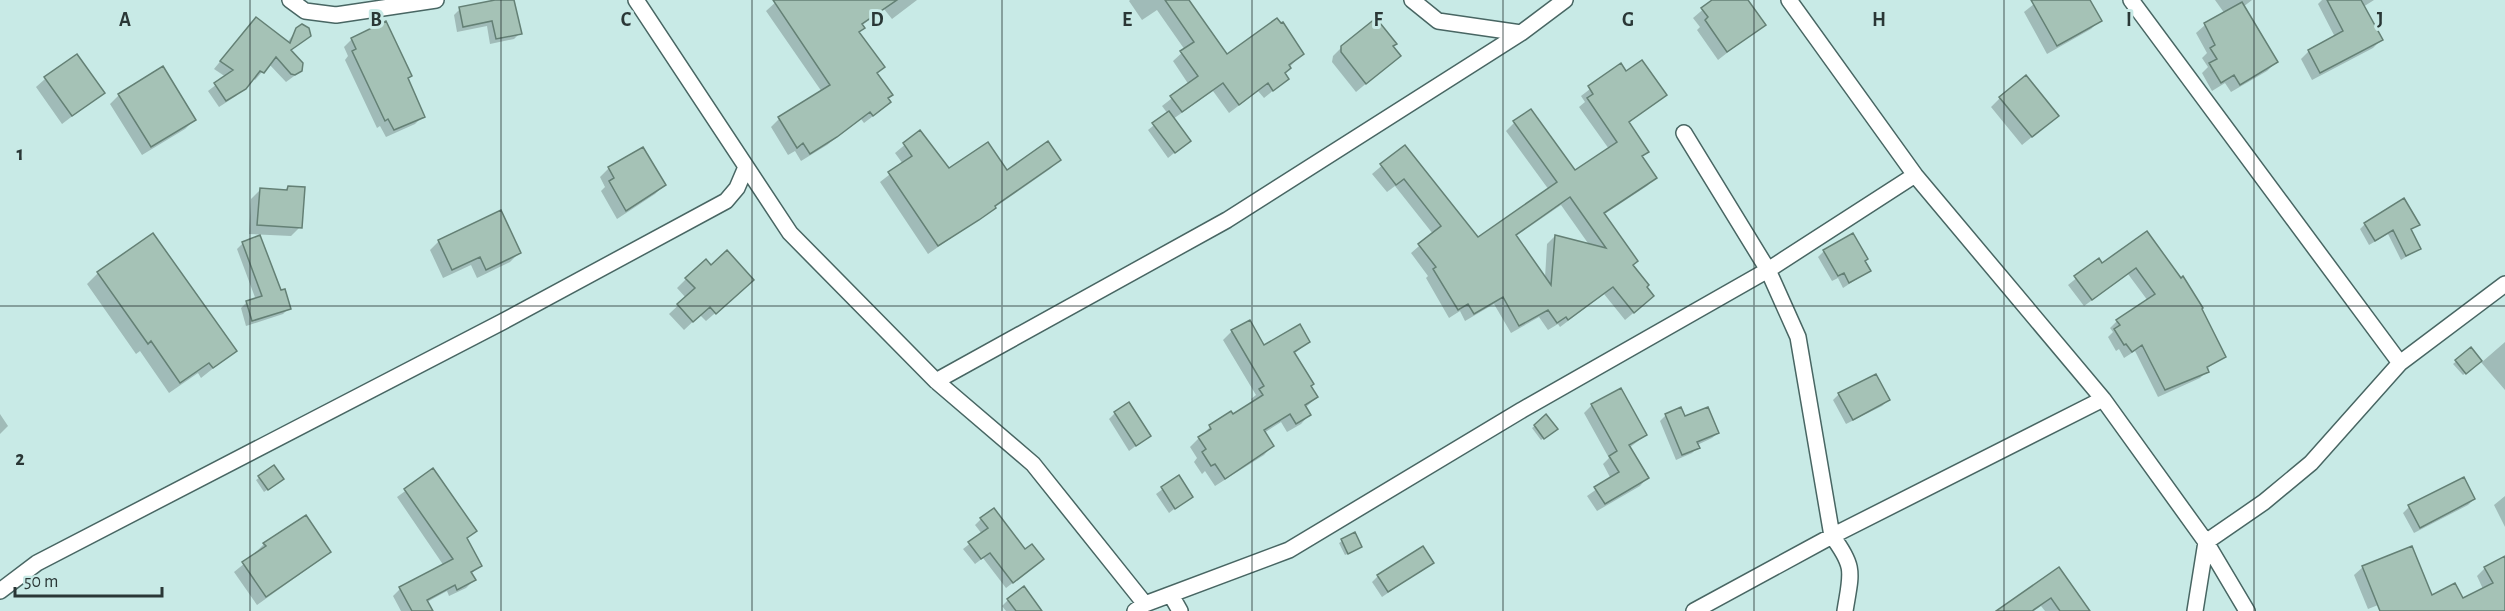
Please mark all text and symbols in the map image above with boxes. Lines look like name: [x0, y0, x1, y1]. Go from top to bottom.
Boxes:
text: A: [119, 10, 131, 30]
text: B: [370, 10, 382, 30]
text: C: [621, 10, 632, 30]
text: D: [870, 10, 884, 30]
text: E: [1122, 10, 1132, 30]
text: F: [1373, 10, 1383, 30]
text: G: [1622, 10, 1634, 30]
text: H: [1872, 10, 1886, 30]
text: I: [2126, 10, 2132, 30]
text: J: [2377, 10, 2383, 30]
text: 1: [16, 144, 24, 164]
text: 2: [15, 449, 25, 469]
scale bar: [15, 560, 162, 598]
text: 50 m: [24, 573, 58, 591]

